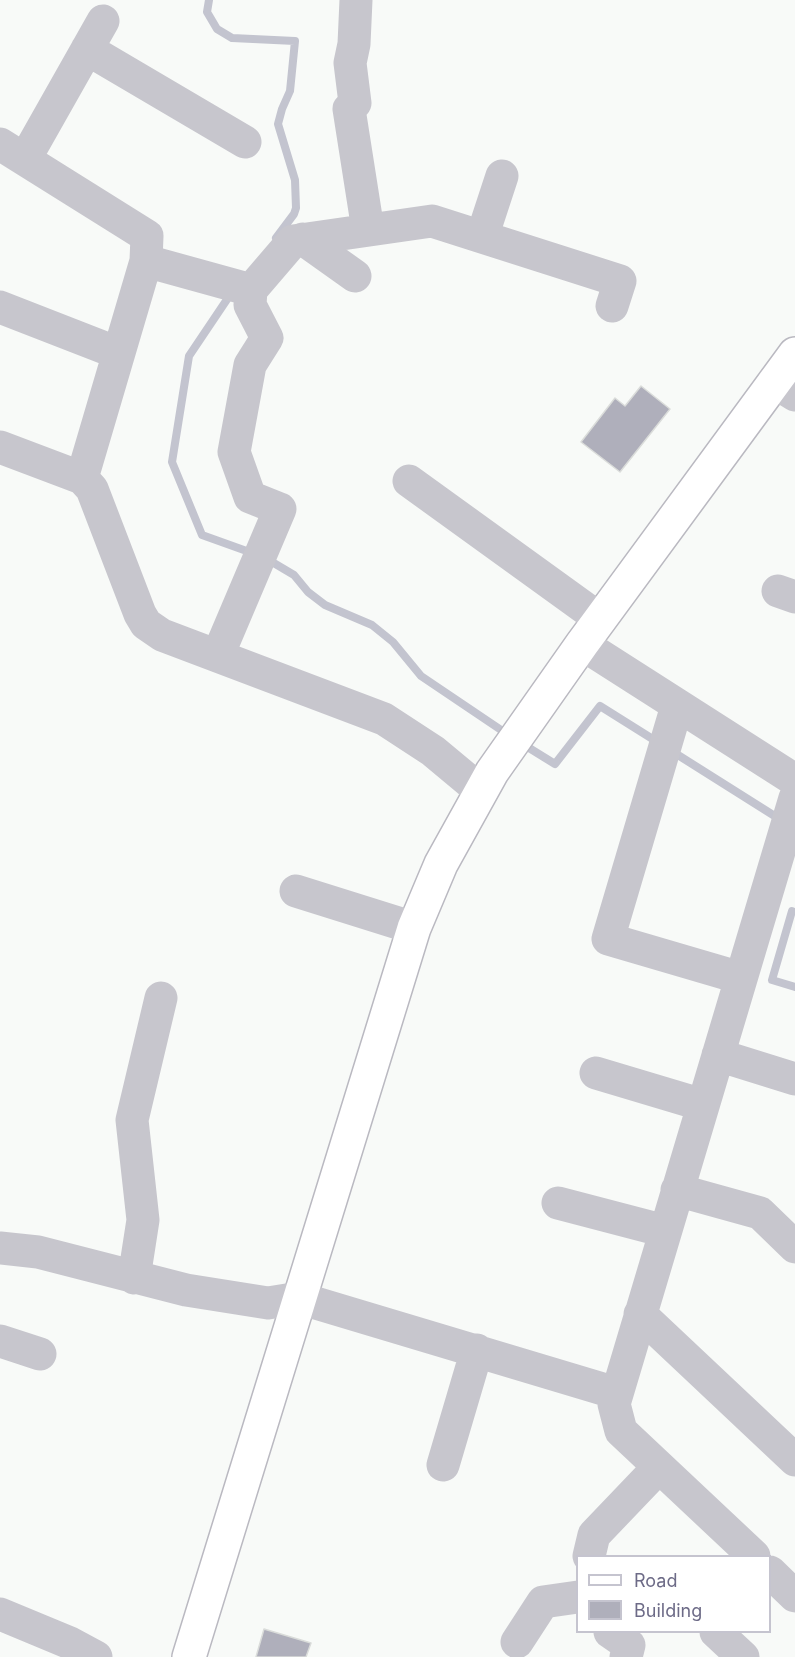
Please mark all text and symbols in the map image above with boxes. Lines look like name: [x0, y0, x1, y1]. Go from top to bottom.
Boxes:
legend: [576, 1555, 771, 1633]
text: Road: [634, 1570, 677, 1591]
text: Building: [634, 1600, 702, 1621]

